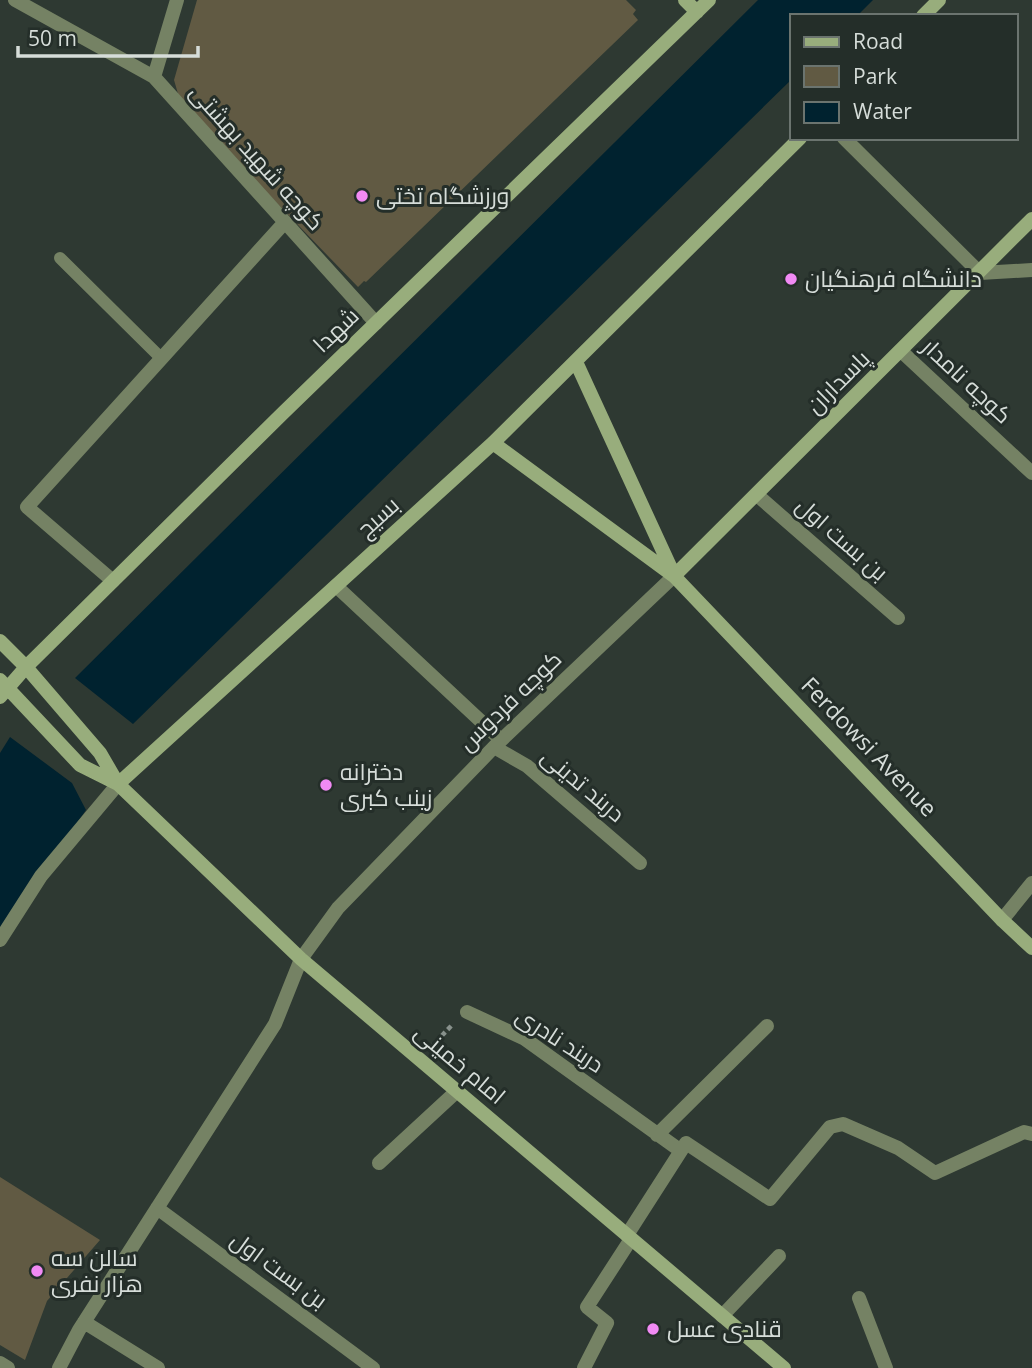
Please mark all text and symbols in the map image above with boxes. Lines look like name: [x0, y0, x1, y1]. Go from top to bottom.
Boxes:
scale bar: [18, 14, 198, 58]
legend: [790, 14, 1018, 140]
text: 50 m: [28, 24, 77, 52]
text: Road: [853, 27, 903, 55]
text: Park: [853, 62, 897, 90]
street label: کوچه شهید بهشتی: [183, 76, 332, 237]
text: Water: [853, 97, 912, 125]
place label: ورزشگاه تختی: [376, 179, 509, 211]
marker: ورزشگاه تختی: [354, 188, 370, 204]
place label: دانشگاه فرهنگیان: [805, 262, 982, 294]
marker: دانشگاه فرهنگیان: [783, 271, 799, 287]
street label: شهدا: [305, 299, 365, 359]
street label: کوچه نامدار: [914, 329, 1020, 430]
street label: پاسداران: [798, 342, 876, 420]
street label: بسیج: [349, 489, 406, 545]
street label: بن بست اول: [790, 489, 896, 587]
street label: کوچه فردوس: [451, 643, 568, 758]
street label: Ferdowsi Avenue: [795, 669, 945, 823]
street label: دربند تدینی: [535, 740, 632, 829]
place label: دخترانه زینب کبری: [340, 755, 432, 813]
marker: دخترانه زینب کبری: [318, 777, 334, 793]
street label: دربند نادری: [510, 999, 611, 1080]
street label: امام خمینی: [407, 1016, 513, 1112]
street label: بن بست اول: [225, 1223, 335, 1315]
place label: سالن سه هزار نفری: [51, 1241, 143, 1299]
marker: سالن سه هزار نفری: [29, 1263, 45, 1279]
place label: قنادی عسل: [667, 1312, 782, 1344]
marker: قنادی عسل: [645, 1321, 661, 1337]

